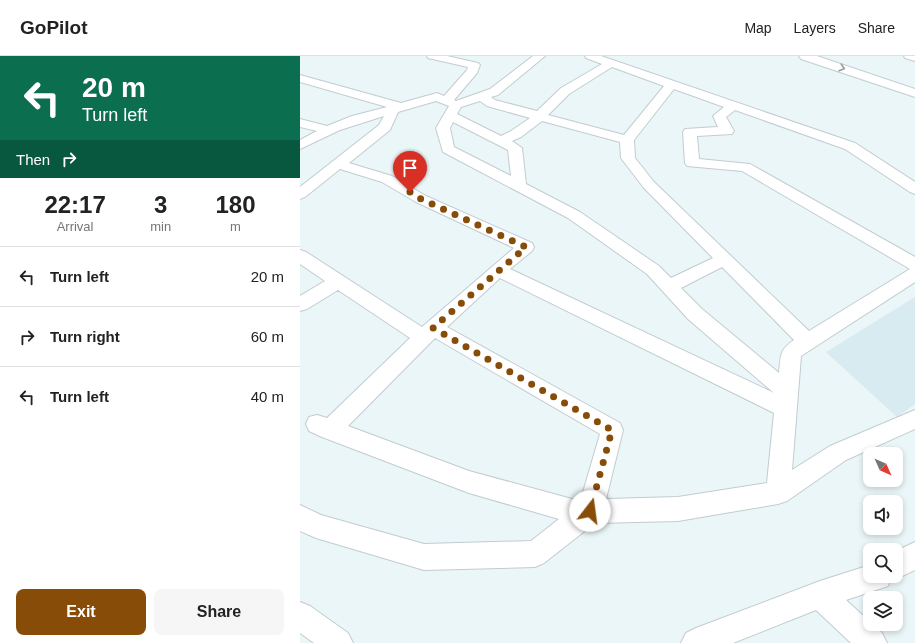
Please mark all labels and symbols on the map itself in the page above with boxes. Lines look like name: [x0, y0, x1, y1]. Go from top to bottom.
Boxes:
one-way arrow: [839, 64, 846, 72]
pin: [393, 151, 427, 192]
north arrow: [863, 447, 903, 487]
position arrow: [569, 490, 611, 532]

